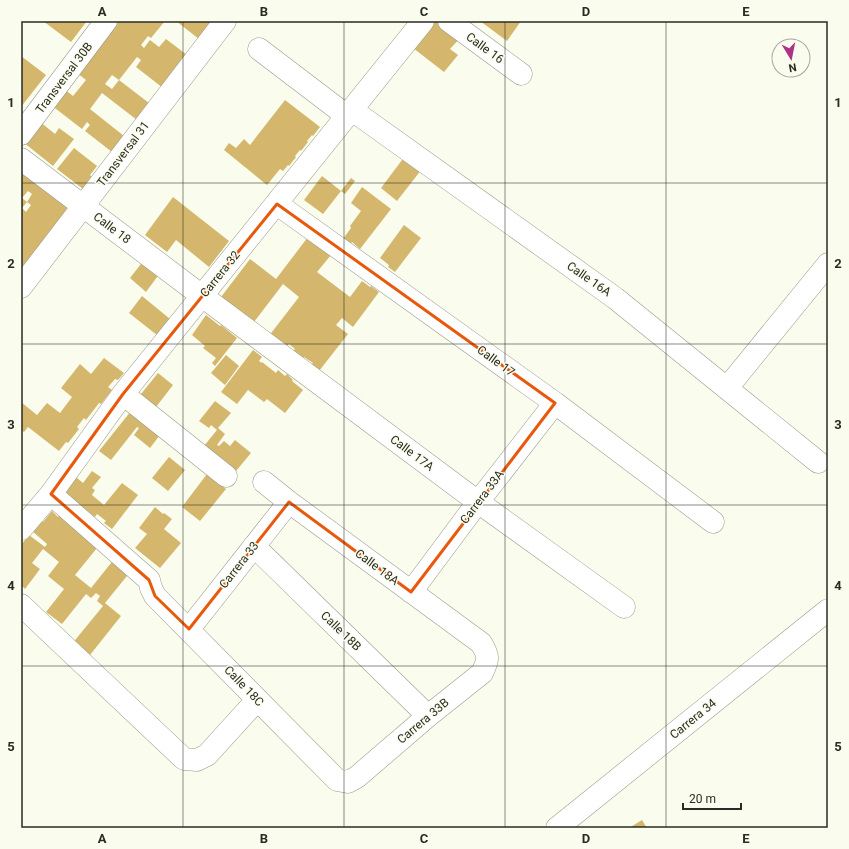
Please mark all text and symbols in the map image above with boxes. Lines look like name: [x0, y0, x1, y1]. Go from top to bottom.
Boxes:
text: A: [98, 4, 107, 19]
text: B: [260, 4, 268, 19]
text: C: [420, 4, 429, 19]
text: D: [582, 4, 590, 19]
text: E: [742, 4, 750, 19]
street label: Calle 16: [463, 30, 507, 66]
north arrow: [771, 38, 811, 78]
street label: Transversal 30B: [33, 40, 95, 116]
text: N: [787, 60, 798, 74]
text: 1: [7, 95, 15, 110]
text: 1: [834, 95, 842, 110]
street label: Transversal 31: [94, 119, 152, 189]
street label: Calle 18: [91, 209, 134, 247]
street label: Carrera 32: [197, 248, 243, 300]
text: 2: [7, 256, 15, 271]
text: 2: [834, 256, 842, 271]
street label: Calle 16A: [564, 259, 614, 299]
street label: Calle 17: [474, 343, 518, 379]
text: 3: [7, 417, 15, 432]
text: 3: [834, 417, 842, 432]
street label: Calle 17A: [387, 432, 437, 474]
street label: Carrera 33A: [457, 467, 507, 527]
street label: Carrera 33: [216, 539, 262, 591]
street label: Calle 18A: [352, 546, 402, 588]
text: 4: [7, 578, 15, 593]
text: 4: [834, 578, 842, 593]
street label: Calle 18B: [318, 608, 364, 654]
street label: Calle 18C: [221, 663, 267, 709]
street label: Carrera 33B: [394, 695, 452, 747]
street label: Carrera 34: [667, 696, 719, 742]
text: 5: [7, 739, 15, 754]
text: 5: [834, 739, 842, 754]
scale bar: [683, 785, 741, 811]
text: 20 m: [689, 792, 716, 806]
text: A: [98, 831, 107, 846]
text: B: [260, 831, 268, 846]
text: C: [420, 831, 429, 846]
text: D: [582, 831, 590, 846]
text: E: [742, 831, 750, 846]

